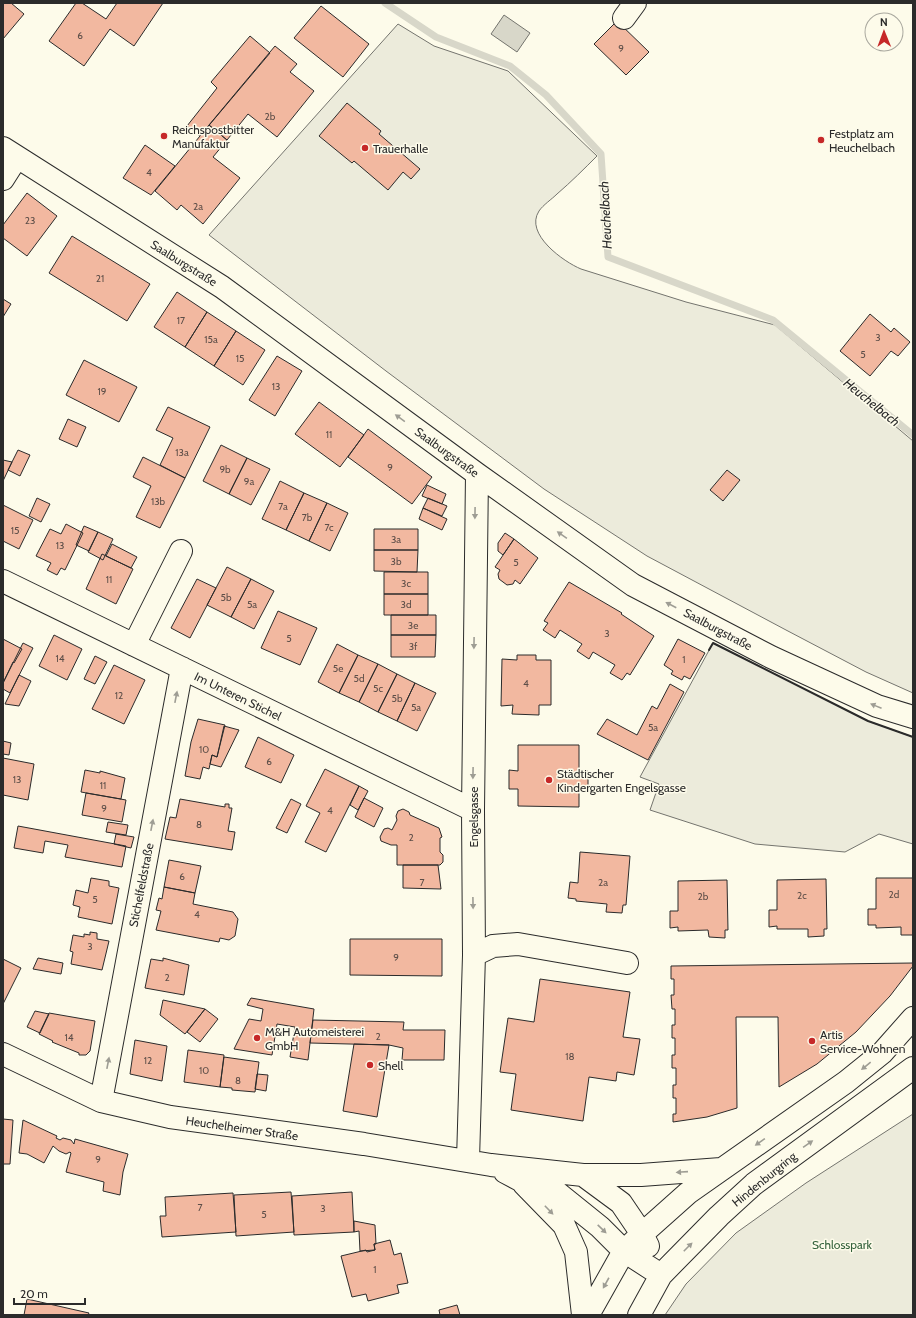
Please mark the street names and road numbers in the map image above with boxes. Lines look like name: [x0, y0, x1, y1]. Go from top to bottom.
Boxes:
street label: Saalburgstraße: [148, 237, 220, 289]
street label: Saalburgstraße: [412, 424, 482, 480]
street label: Saalburgstraße: [681, 605, 755, 653]
street label: Im Unteren Stichel: [192, 668, 284, 724]
street label: Engelsgasse: [466, 787, 481, 848]
street label: Stichelfeldstraße: [126, 842, 156, 928]
street label: Heuchelheimer Straße: [185, 1113, 299, 1143]
street label: Hindenburgring: [729, 1148, 800, 1210]

